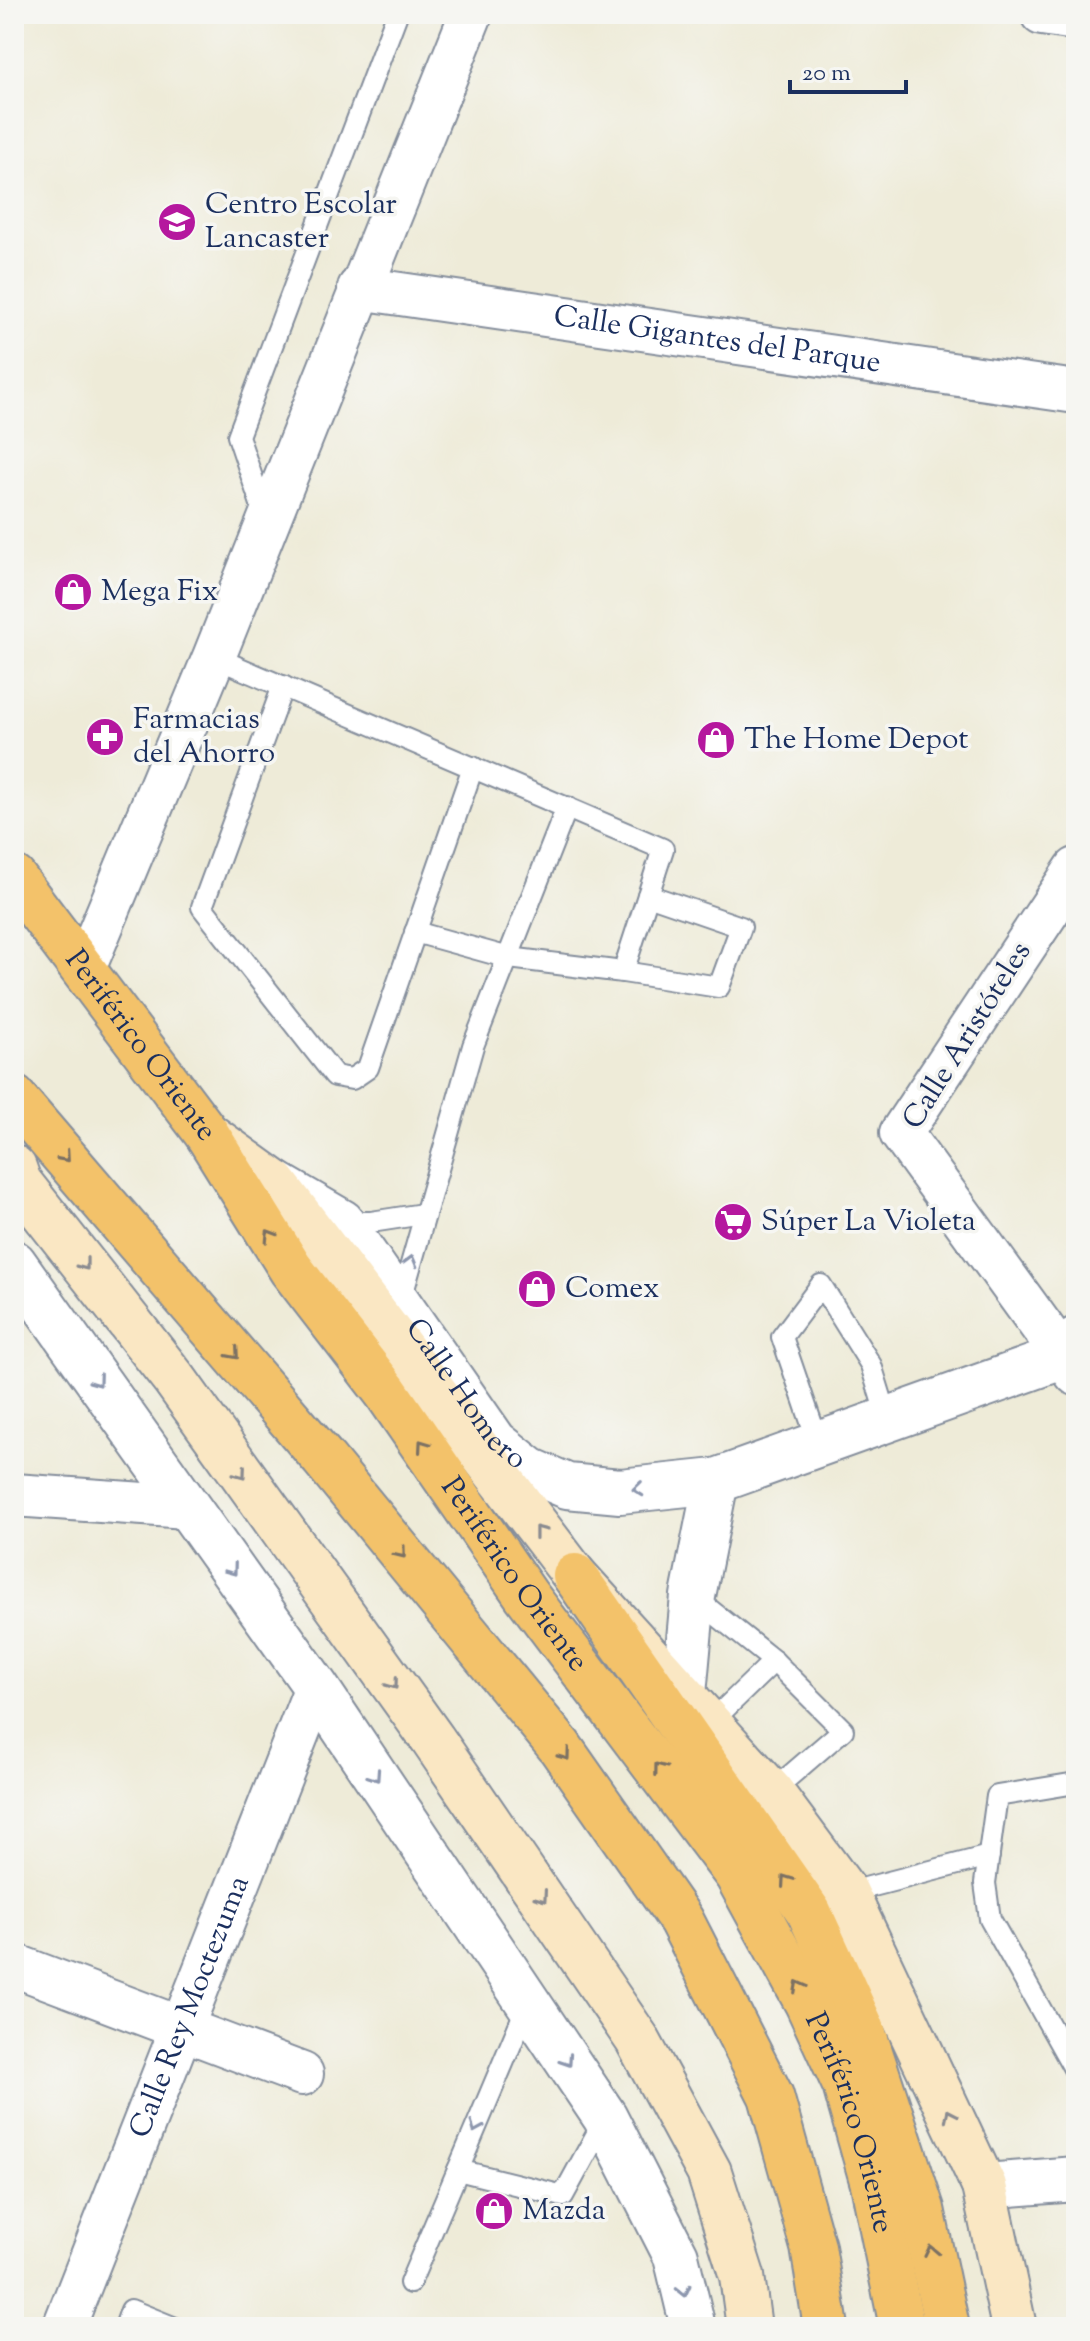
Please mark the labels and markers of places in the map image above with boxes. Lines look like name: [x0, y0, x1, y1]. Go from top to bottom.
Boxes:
place label: Centro Escolar Lancaster: [205, 184, 397, 261]
school or university icon: Centro Escolar Lancaster: [156, 201, 198, 243]
shop icon: Mega Fix: [52, 571, 94, 613]
place label: Mega Fix: [101, 571, 218, 614]
place label: Farmacias del Ahorro: [133, 699, 275, 776]
pharmacy icon: Farmacias del Ahorro: [84, 716, 126, 758]
shop icon: The Home Depot: [695, 719, 737, 761]
place label: The Home Depot: [744, 719, 968, 762]
supermarket icon: Súper La Violeta: [712, 1201, 754, 1243]
place label: Súper La Violeta: [761, 1201, 976, 1244]
shop icon: Comex: [516, 1268, 558, 1310]
place label: Comex: [565, 1268, 659, 1311]
shop icon: Mazda: [473, 2190, 515, 2232]
place label: Mazda: [522, 2190, 606, 2233]

